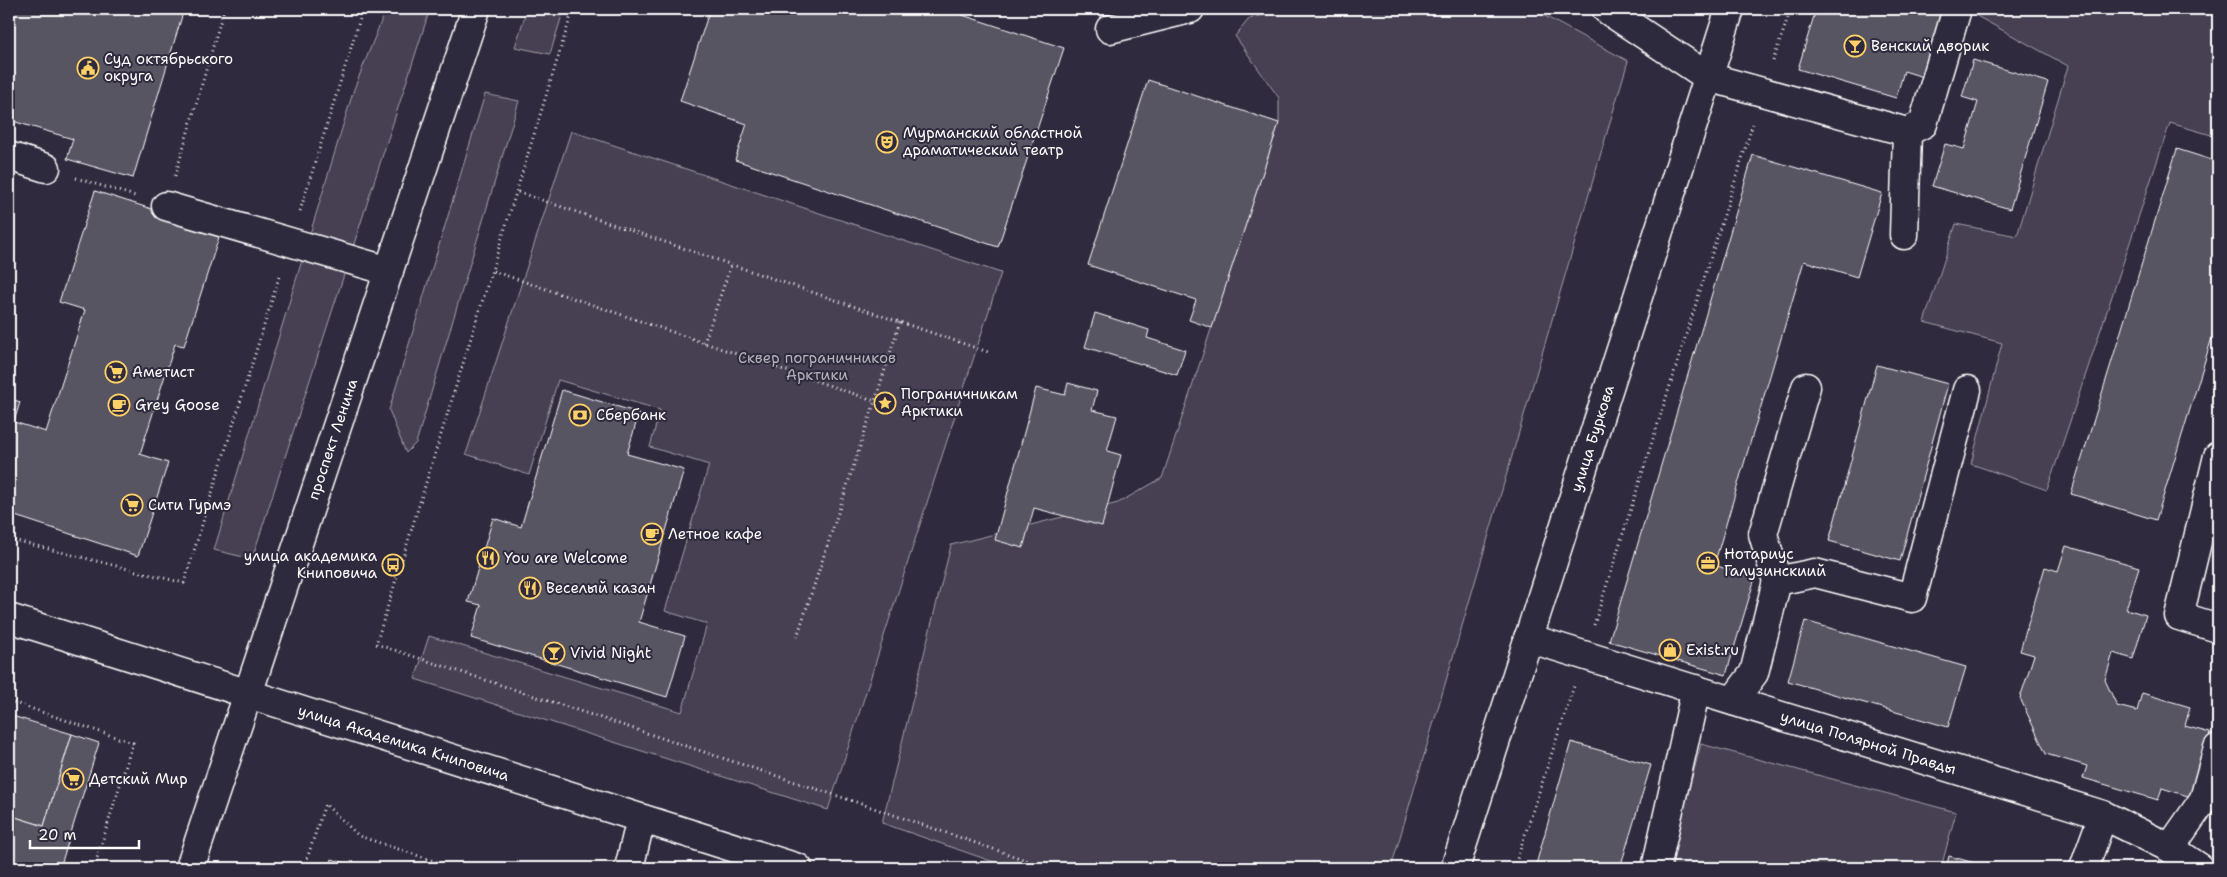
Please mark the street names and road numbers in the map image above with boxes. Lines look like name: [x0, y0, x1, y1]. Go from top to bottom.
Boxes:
street label: проспект Ленина: [303, 375, 362, 502]
street label: улица Буркова: [1566, 382, 1619, 494]
street label: улица Академика Книповича: [296, 700, 512, 786]
street label: улица Полярной Правды: [1778, 706, 1959, 779]

